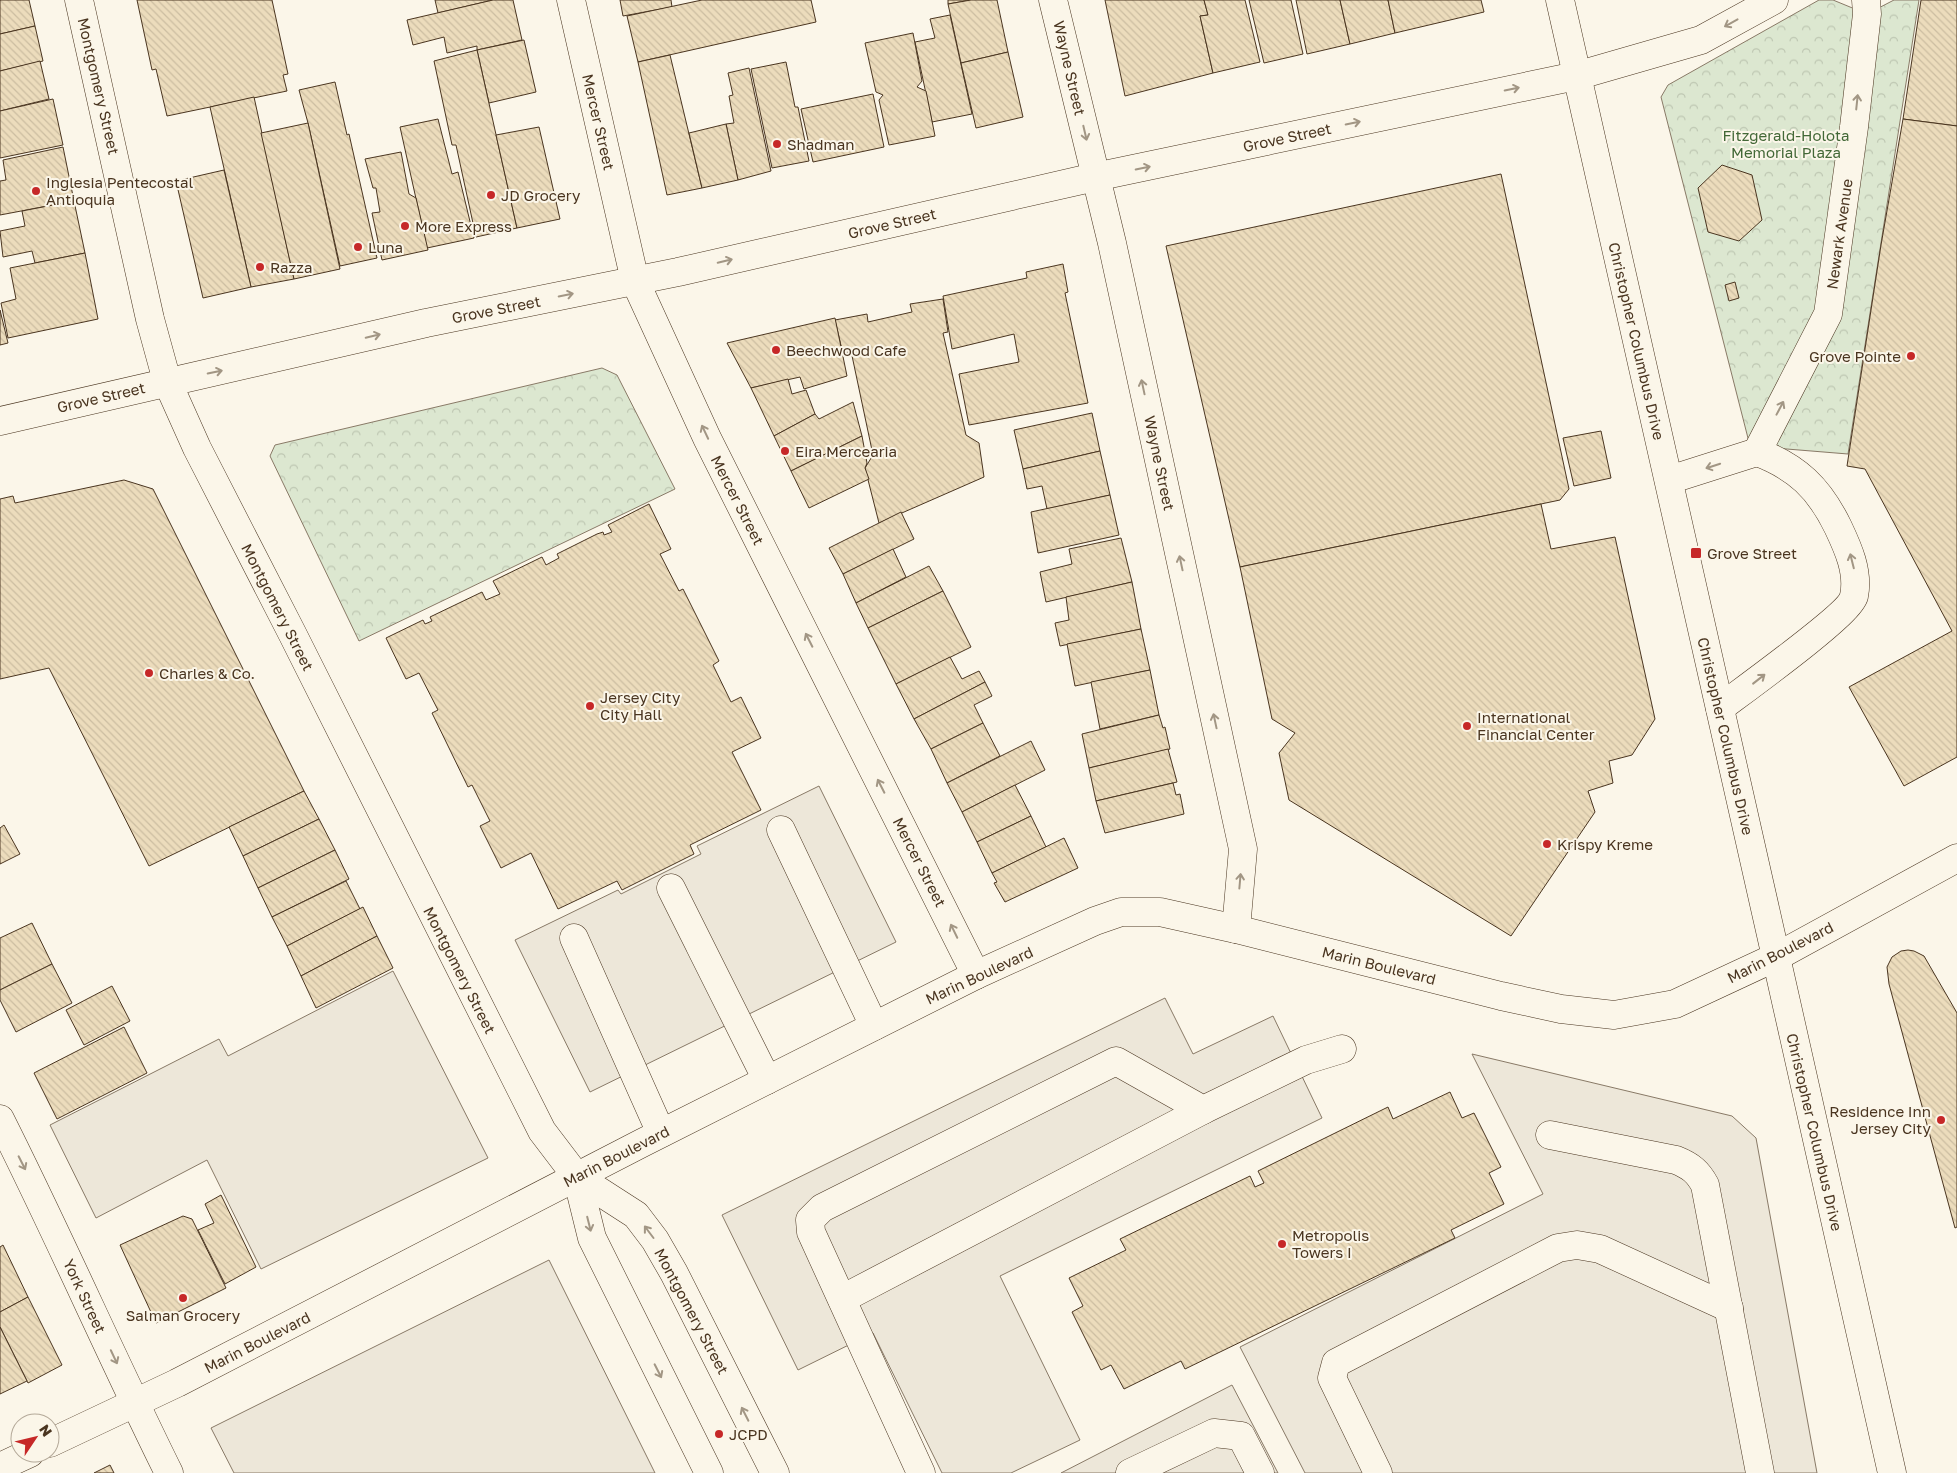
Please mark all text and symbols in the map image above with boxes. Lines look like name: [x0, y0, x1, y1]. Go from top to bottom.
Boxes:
street label: Montgomery Street: [74, 16, 124, 156]
street label: Wayne Street: [1050, 19, 1090, 117]
one-way arrow: [1725, 19, 1739, 29]
street label: Mercer Street: [579, 72, 619, 172]
one-way arrow: [1504, 84, 1520, 94]
one-way arrow: [1852, 94, 1862, 110]
one-way arrow: [1345, 118, 1361, 127]
street label: Grove Street: [1241, 119, 1333, 155]
one-way arrow: [1081, 124, 1090, 140]
park label: Fitzgerald-Holota Memorial Plaza: [1722, 126, 1850, 161]
place label: Shadman: [787, 135, 855, 153]
marker: Shadman: [771, 138, 783, 150]
one-way arrow: [1135, 162, 1151, 172]
place label: Inglesia Pentecostal Antioquia: [46, 173, 193, 208]
street label: Newark Avenue: [1822, 177, 1856, 290]
marker: Inglesia Pentecostal Antioquia: [30, 185, 42, 197]
place label: JD Grocery: [501, 186, 581, 204]
marker: JD Grocery: [485, 189, 497, 201]
street label: Grove Street: [846, 204, 938, 242]
place label: More Express: [415, 217, 512, 235]
marker: More Express: [399, 220, 411, 232]
place label: Luna: [368, 238, 403, 256]
street label: Christopher Columbus Drive: [1605, 240, 1669, 442]
marker: Luna: [352, 241, 364, 253]
one-way arrow: [717, 256, 733, 265]
place label: Razza: [270, 258, 312, 276]
marker: Razza: [254, 261, 266, 273]
one-way arrow: [558, 290, 574, 299]
street label: Grove Street: [450, 292, 542, 326]
one-way arrow: [365, 331, 381, 340]
place label: Beechwood Cafe: [786, 341, 907, 359]
marker: Beechwood Cafe: [770, 344, 782, 356]
place label: Grove Pointe: [1809, 347, 1901, 365]
marker: Grove Pointe: [1905, 350, 1917, 362]
one-way arrow: [206, 366, 222, 376]
street label: Grove Street: [55, 378, 147, 416]
one-way arrow: [1138, 379, 1147, 395]
one-way arrow: [1775, 402, 1785, 416]
street label: Wayne Street: [1141, 414, 1179, 512]
one-way arrow: [699, 425, 709, 440]
place label: Eira Mercearia: [795, 442, 897, 460]
marker: Eira Mercearia: [779, 445, 791, 457]
street label: Mercer Street: [708, 452, 768, 548]
one-way arrow: [1705, 462, 1721, 471]
street label: Montgomery Street: [238, 541, 318, 673]
place label: Grove Street: [1707, 544, 1797, 562]
marker: Grove Street: [1689, 546, 1703, 560]
one-way arrow: [1847, 553, 1856, 569]
one-way arrow: [1176, 555, 1185, 571]
one-way arrow: [804, 633, 813, 648]
street label: Christopher Columbus Drive: [1694, 635, 1758, 837]
place label: Charles & Co.: [159, 664, 255, 682]
marker: Charles & Co.: [143, 667, 155, 679]
one-way arrow: [1752, 673, 1765, 684]
place label: Jersey City City Hall: [600, 688, 681, 723]
marker: Jersey City City Hall: [584, 700, 596, 712]
place label: International Financial Center: [1477, 708, 1595, 743]
one-way arrow: [1210, 714, 1219, 730]
marker: International Financial Center: [1461, 720, 1473, 732]
one-way arrow: [876, 778, 886, 793]
street label: Mercer Street: [890, 814, 950, 910]
place label: Krispy Kreme: [1557, 835, 1653, 853]
marker: Krispy Kreme: [1541, 838, 1553, 850]
one-way arrow: [1235, 873, 1245, 889]
street label: Montgomery Street: [420, 904, 500, 1036]
street label: Marin Boulevard: [1724, 917, 1836, 987]
one-way arrow: [949, 924, 958, 939]
street label: Marin Boulevard: [922, 942, 1036, 1008]
street label: Marin Boulevard: [1320, 942, 1438, 988]
street label: Christopher Columbus Drive: [1783, 1031, 1847, 1233]
place label: Residence Inn Jersey City: [1829, 1102, 1932, 1137]
marker: Residence Inn Jersey City: [1935, 1114, 1947, 1126]
street label: Marin Boulevard: [560, 1121, 672, 1191]
one-way arrow: [17, 1155, 27, 1170]
one-way arrow: [584, 1215, 594, 1231]
one-way arrow: [643, 1226, 654, 1239]
place label: Metropolis Towers I: [1292, 1226, 1369, 1261]
marker: Metropolis Towers I: [1276, 1238, 1288, 1250]
street label: Montgomery Street: [651, 1245, 733, 1377]
street label: York Street: [60, 1256, 110, 1336]
marker: Salman Grocery: [177, 1292, 189, 1304]
place label: Salman Grocery: [126, 1306, 241, 1324]
street label: Marin Boulevard: [201, 1307, 313, 1377]
one-way arrow: [109, 1349, 119, 1364]
one-way arrow: [653, 1363, 663, 1378]
one-way arrow: [740, 1407, 749, 1422]
north arrow: [10, 1413, 60, 1463]
text: N: [36, 1421, 56, 1439]
place label: JCPD: [729, 1425, 768, 1443]
marker: JCPD: [713, 1428, 725, 1440]

